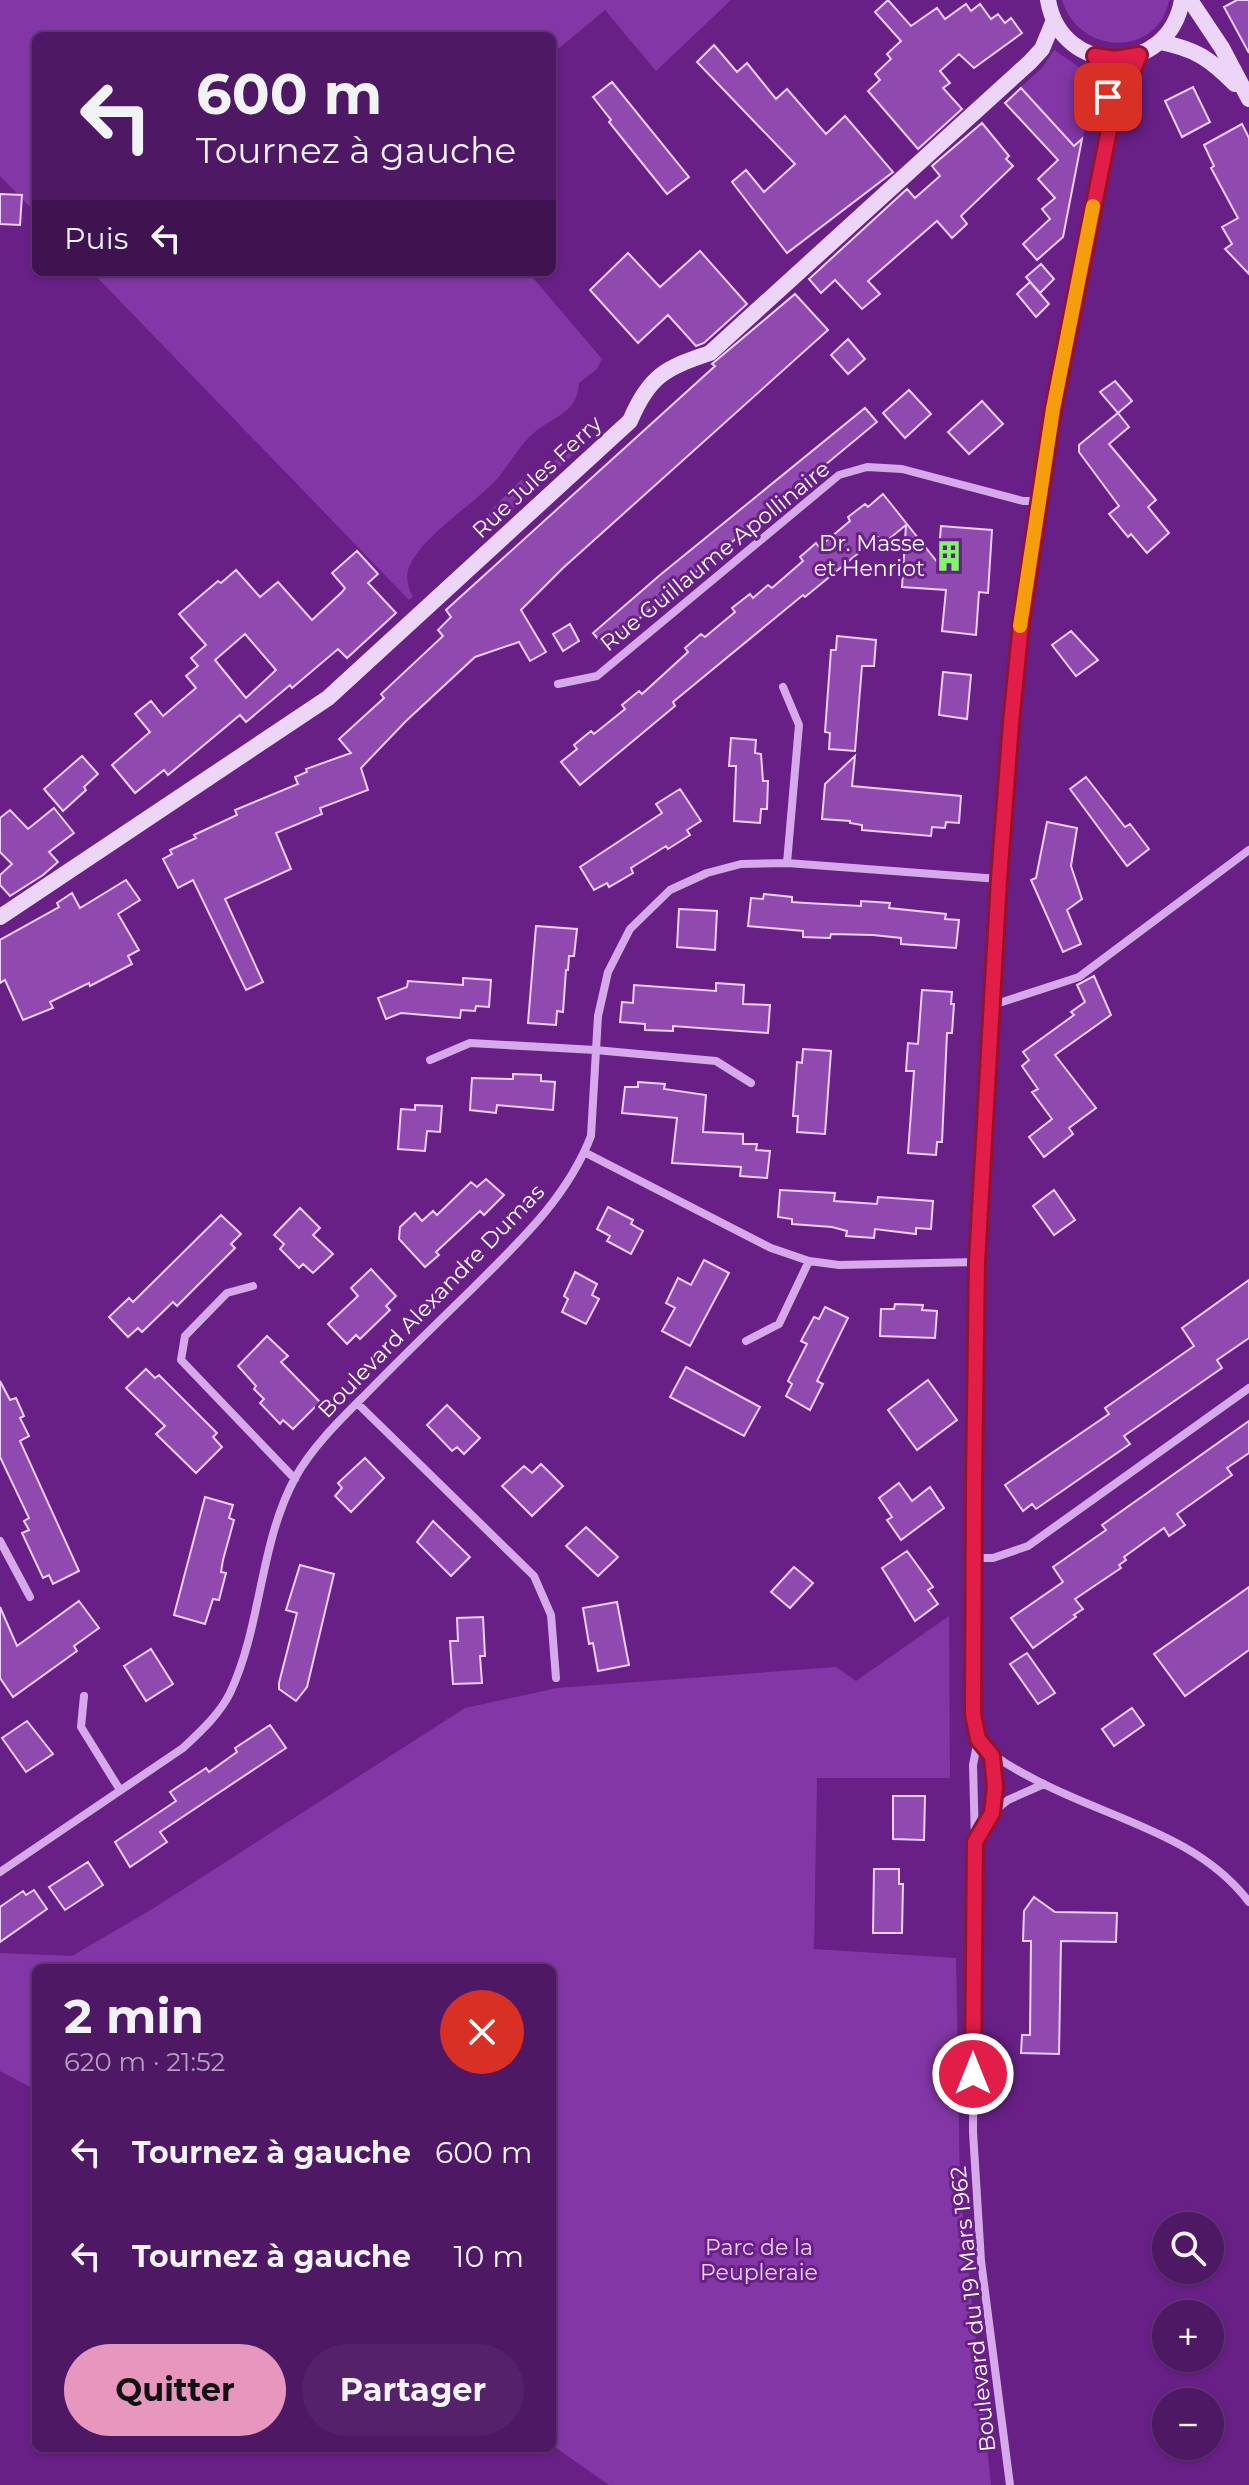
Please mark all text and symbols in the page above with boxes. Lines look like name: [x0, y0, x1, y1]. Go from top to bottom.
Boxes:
text: 600 m: [196, 60, 382, 128]
pin: [1074, 63, 1142, 131]
icon: left: [64, 64, 168, 168]
icon: arrive: [1086, 75, 1130, 119]
text: Tournez à gauche: [196, 128, 516, 172]
icon: left: [144, 216, 188, 260]
text: Puis: [64, 220, 128, 257]
street label: Rue Jules Ferry: [467, 410, 607, 544]
street label: Rue Guillaume Apollinaire: [595, 455, 835, 657]
place label: Dr. Masse et Henriot: [814, 530, 925, 582]
building icon: Dr. Masse et Henriot: [932, 539, 966, 573]
street label: Boulevard Alexandre Dumas: [312, 1178, 550, 1423]
text: 2 min: [64, 1987, 204, 2045]
button: close: [440, 1990, 524, 2074]
position arrow: [931, 2032, 1015, 2116]
text: 620 m · 21:52: [64, 2046, 225, 2078]
icon: left: [64, 2130, 108, 2174]
text: Tournez à gauche: [132, 2134, 411, 2171]
text: 600 m: [435, 2134, 533, 2171]
street label: Boulevard du 19 Mars 1962: [945, 2165, 1001, 2453]
map controls: [1152, 2212, 1224, 2460]
button: search: [1152, 2212, 1224, 2284]
icon: left: [64, 2234, 108, 2278]
park label: Parc de la Peupleraie: [700, 2234, 818, 2286]
text: Tournez à gauche: [132, 2238, 411, 2275]
text: 10 m: [454, 2238, 524, 2275]
button: +: [1152, 2300, 1224, 2372]
button: Quitter: [64, 2344, 286, 2436]
button: Partager: [302, 2344, 524, 2436]
button: −: [1152, 2388, 1224, 2460]

